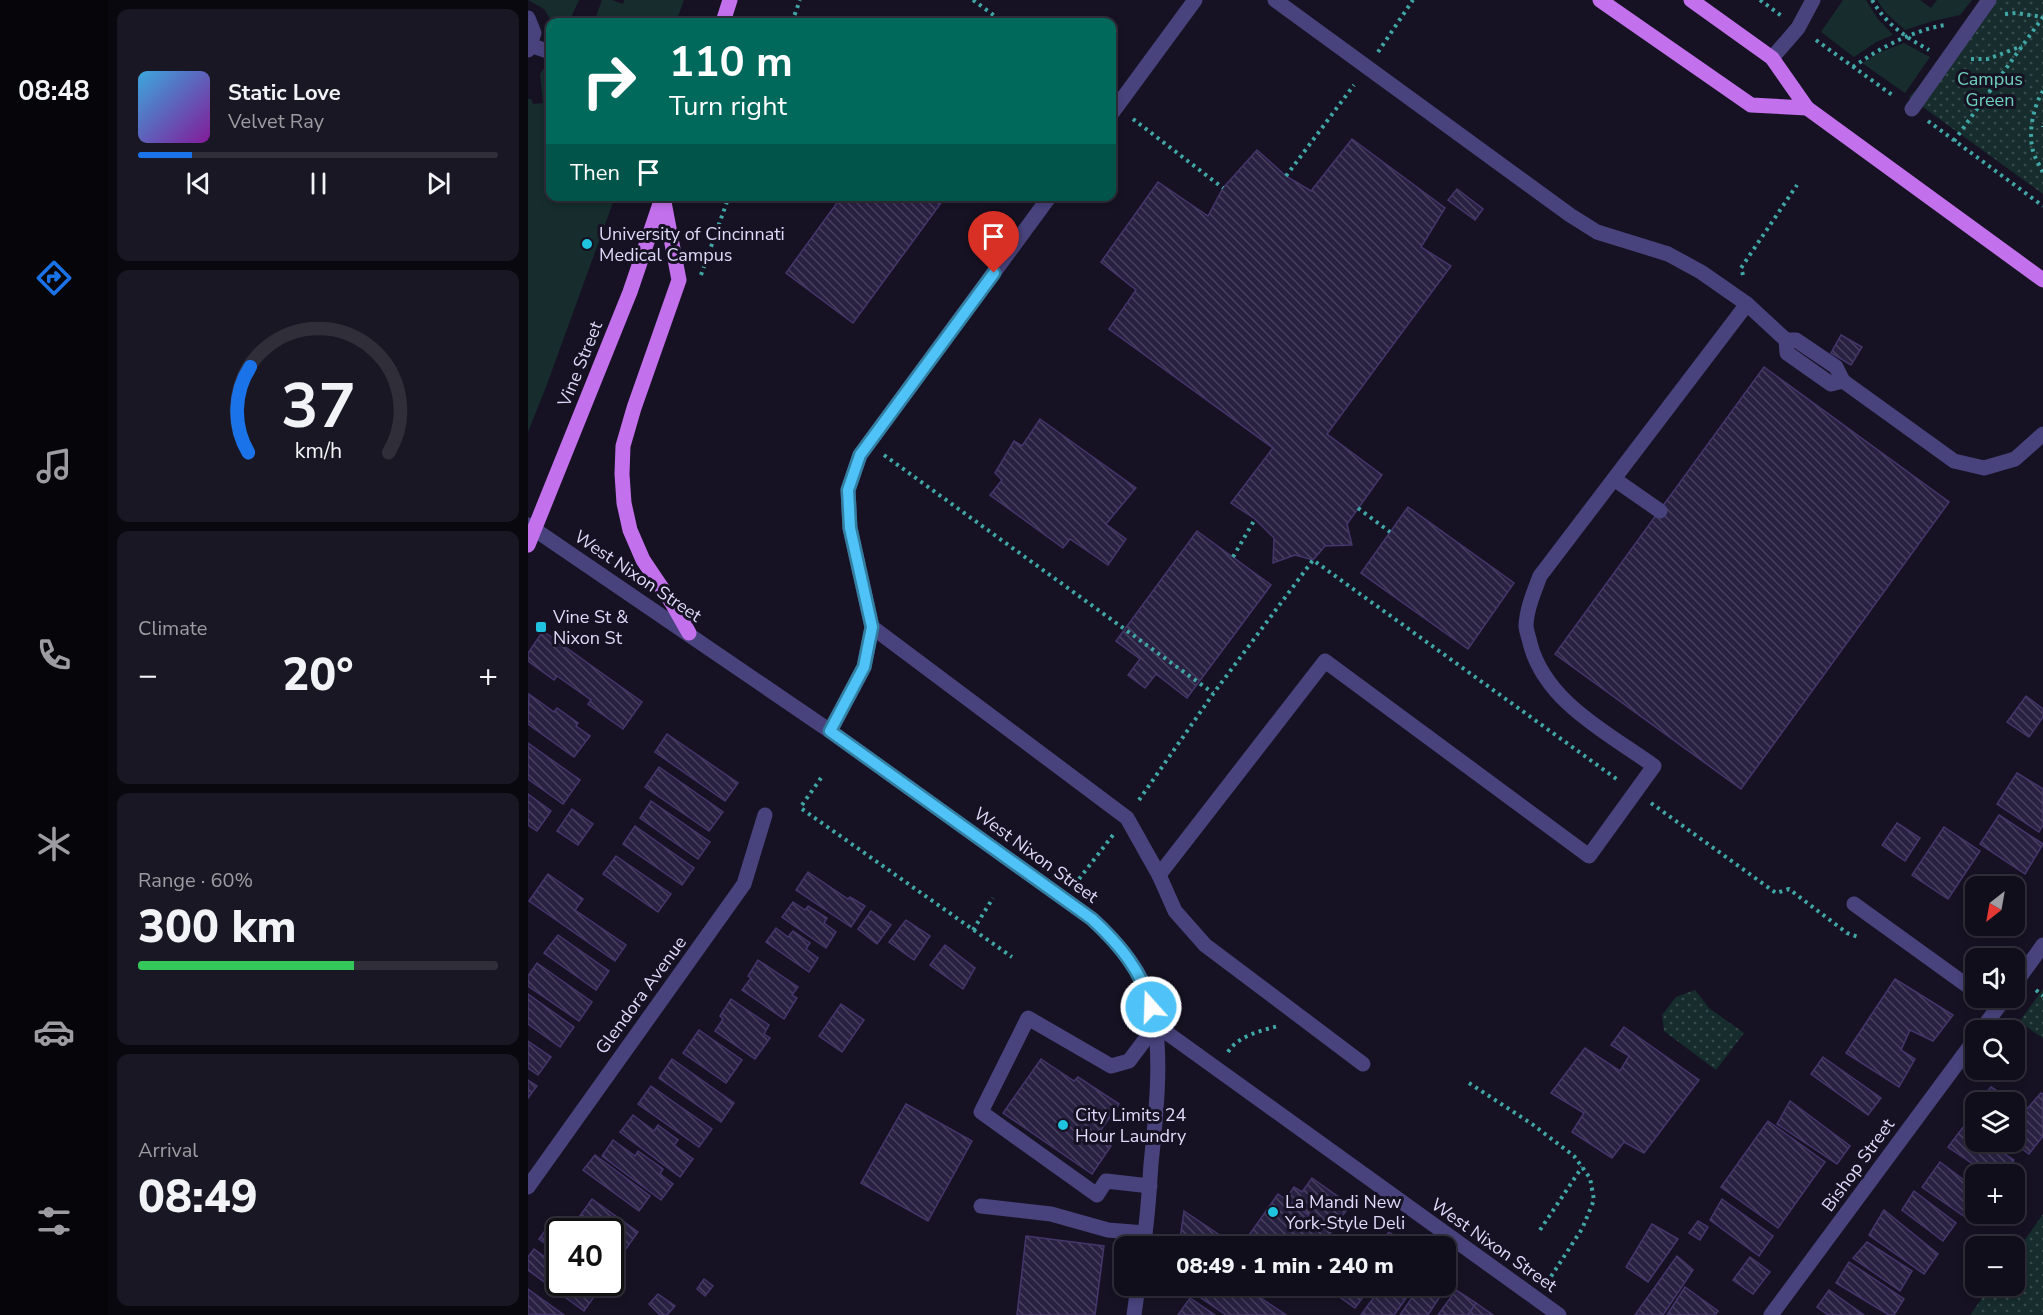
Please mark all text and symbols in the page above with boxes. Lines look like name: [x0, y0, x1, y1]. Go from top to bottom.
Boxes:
text: 110 m: [669, 34, 793, 91]
icon: right: [570, 42, 648, 120]
park label: Campus Green: [1957, 67, 2023, 112]
text: 08:48: [18, 73, 90, 110]
text: Static Love: [228, 78, 341, 108]
text: Turn right: [669, 88, 787, 125]
text: Velvet Ray: [228, 108, 324, 135]
icon: arrive: [632, 156, 665, 189]
text: Then: [570, 158, 620, 188]
icon: previous: [182, 167, 215, 200]
icon: pause: [302, 167, 335, 200]
icon: next: [422, 167, 455, 200]
pin: [968, 211, 1019, 273]
icon: arrive: [977, 220, 1010, 253]
place label: University of Cincinnati Medical Campus: [599, 222, 785, 267]
marker: University of Cincinnati Medical Campus: [580, 237, 594, 251]
icon: directions: [33, 257, 75, 299]
street label: Vine Street: [552, 317, 608, 411]
text: 37: [281, 364, 355, 449]
text: km/h: [294, 437, 342, 467]
icon: music: [33, 445, 75, 487]
street label: West Nixon Street: [570, 525, 707, 628]
place label: Vine St & Nixon St: [552, 605, 629, 650]
text: Climate: [138, 615, 207, 642]
marker: Vine St & Nixon St: [534, 620, 548, 634]
icon: phone: [33, 634, 75, 676]
text: 20°: [282, 645, 354, 706]
text: −: [138, 653, 158, 698]
text: +: [478, 653, 498, 698]
street label: West Nixon Street: [969, 802, 1104, 909]
icon: climate: [33, 823, 75, 865]
text: Range · 60%: [138, 867, 253, 894]
north arrow: [1965, 876, 2025, 936]
map controls: [1965, 876, 2025, 1296]
text: 300 km: [138, 897, 297, 958]
street label: Glendora Avenue: [590, 931, 692, 1059]
button: sound: [1965, 948, 2025, 1008]
position arrow: [1119, 975, 1183, 1039]
icon: car: [33, 1011, 75, 1053]
button: search: [1965, 1020, 2025, 1080]
button: layers: [1965, 1092, 2025, 1152]
place label: City Limits 24 Hour Laundry: [1075, 1103, 1187, 1148]
street label: Bishop Street: [1816, 1113, 1900, 1216]
marker: City Limits 24 Hour Laundry: [1056, 1118, 1070, 1132]
text: Arrival: [138, 1137, 198, 1164]
button: +: [1965, 1164, 2025, 1224]
text: 08:49: [138, 1167, 258, 1228]
place label: La Mandi New York-Style Deli: [1284, 1190, 1405, 1235]
street label: West Nixon Street: [1426, 1193, 1562, 1298]
icon: filters: [33, 1200, 75, 1242]
marker: La Mandi New York-Style Deli: [1266, 1205, 1280, 1219]
speed limit sign: 40: [546, 1218, 624, 1296]
button: −: [1965, 1236, 2025, 1296]
text: 08:49 · 1 min · 240 m: [1176, 1251, 1394, 1281]

